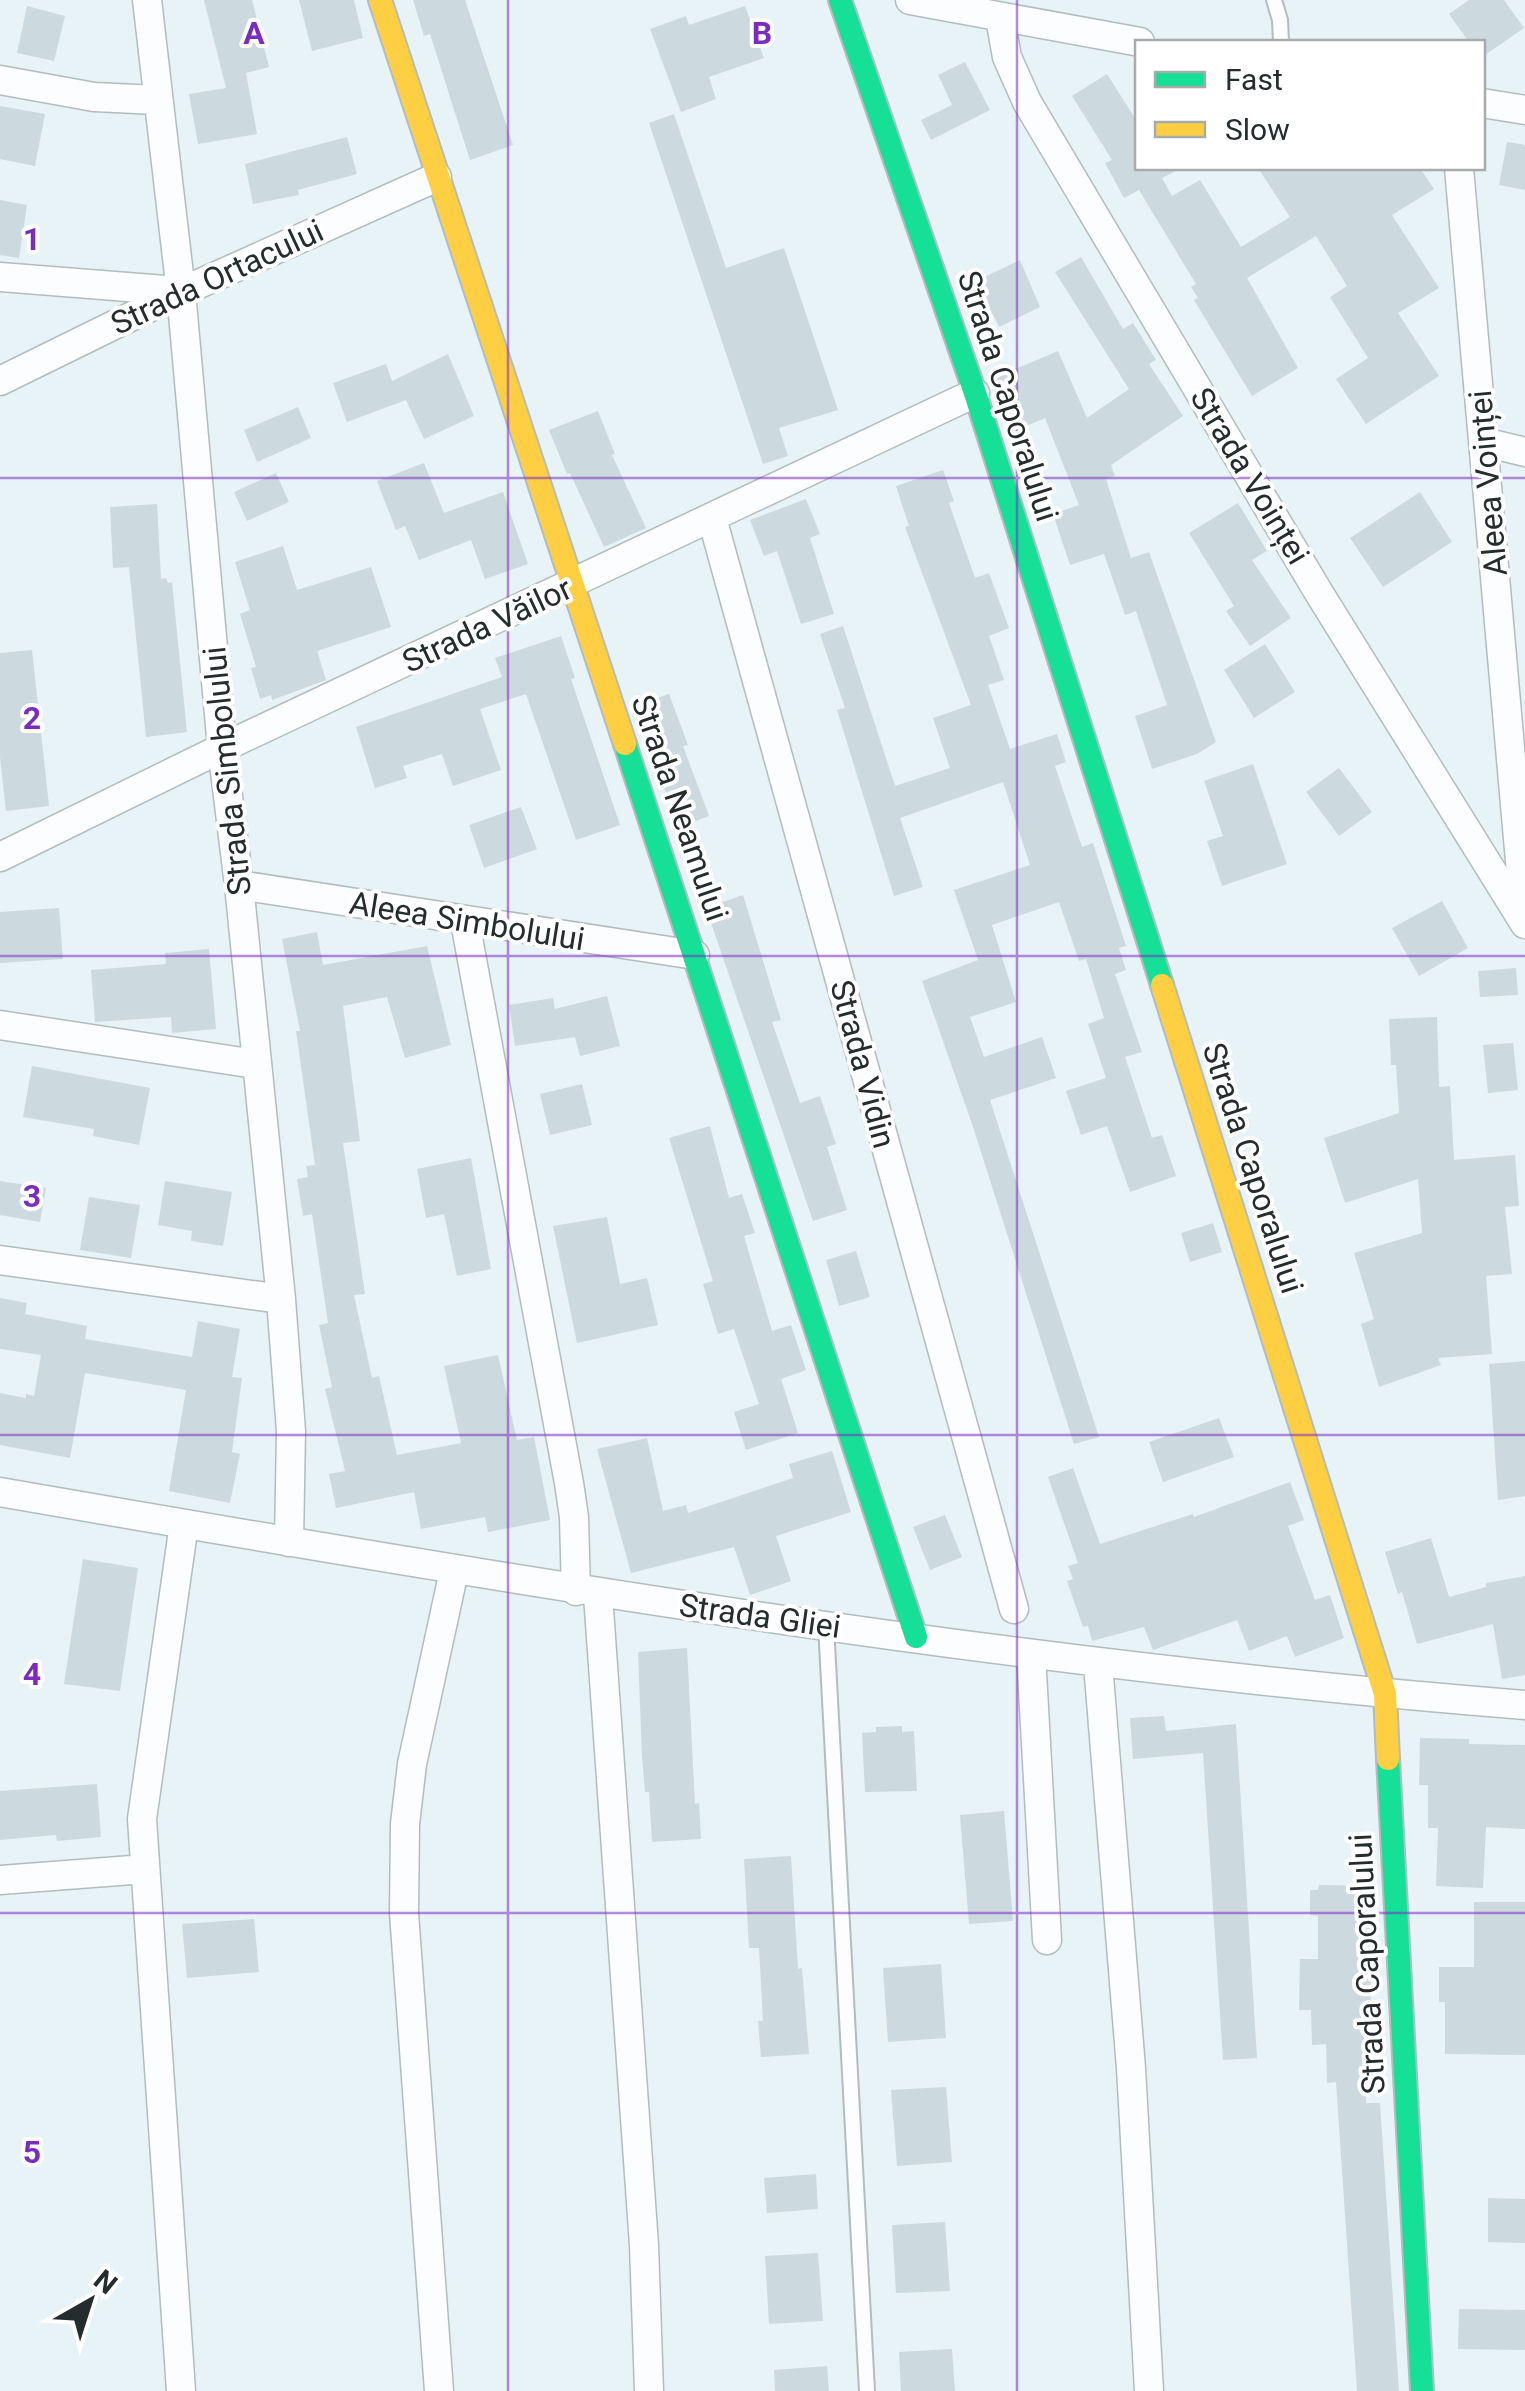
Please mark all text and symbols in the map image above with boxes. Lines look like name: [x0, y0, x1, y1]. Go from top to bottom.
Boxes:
text: A: [243, 14, 265, 52]
text: B: [752, 14, 772, 52]
legend: [1135, 40, 1485, 170]
text: Fast: [1225, 62, 1283, 97]
text: Slow: [1225, 112, 1290, 147]
street label: Strada Ortacului: [105, 211, 329, 343]
text: 1: [23, 220, 41, 258]
street label: Strada Caporalului: [950, 266, 1066, 526]
street label: Strada Voinței: [1182, 381, 1318, 571]
street label: Aleea Voinței: [1461, 388, 1515, 578]
street label: Strada Văilor: [396, 569, 578, 681]
street label: Strada Simbolului: [195, 645, 259, 897]
street label: Strada Neamului: [624, 690, 736, 926]
text: 2: [23, 699, 41, 737]
street label: Aleea Simbolului: [347, 884, 587, 958]
street label: Strada Vidin: [822, 976, 904, 1152]
street label: Strada Caporalului: [1195, 1038, 1311, 1298]
text: 3: [23, 1177, 41, 1215]
street label: Strada Gliei: [677, 1586, 843, 1646]
text: 4: [23, 1655, 41, 1693]
street label: Strada Caporalului: [1341, 1833, 1393, 2095]
text: 5: [23, 2133, 41, 2171]
north arrow: [40, 2251, 140, 2351]
text: N: [87, 2263, 123, 2301]

